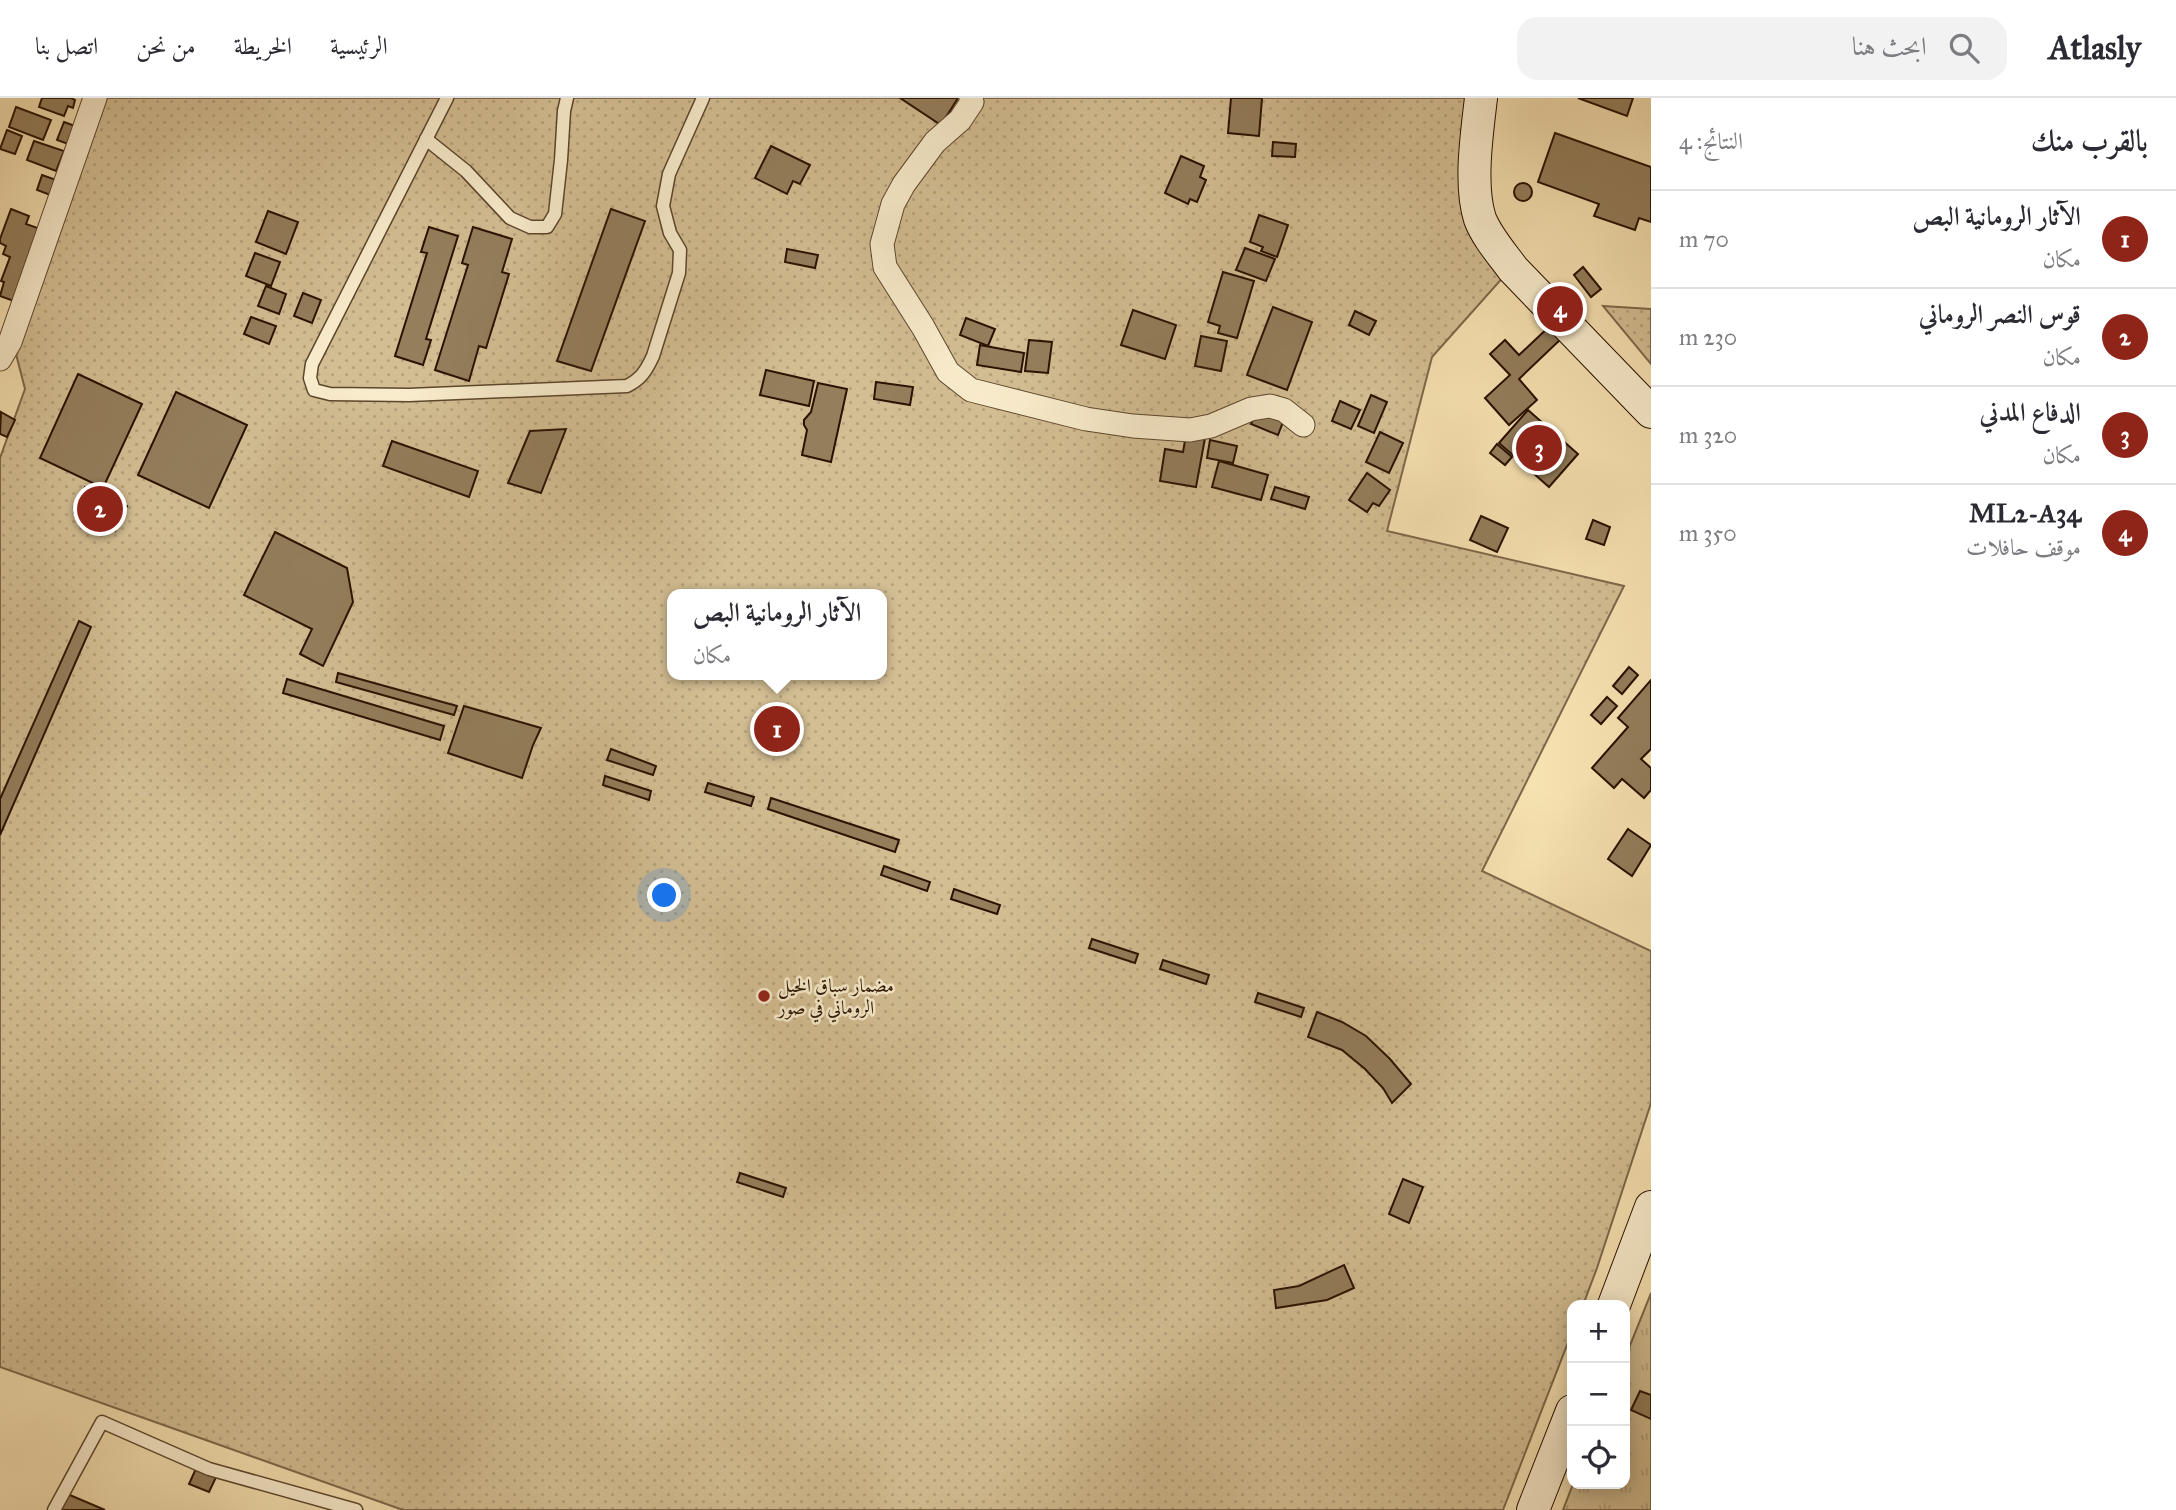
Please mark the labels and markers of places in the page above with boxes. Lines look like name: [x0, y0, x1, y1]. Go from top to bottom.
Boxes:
pin: 4: [1537, 283, 1583, 335]
pin: 3: [1516, 422, 1562, 474]
pin: 2: [77, 483, 123, 535]
pin: 1: [754, 703, 800, 755]
place label: مضمار سباق الخيل الروماني في صور: [776, 974, 894, 1023]
marker: مضمار سباق الخيل الروماني في صور: [756, 988, 772, 1004]

